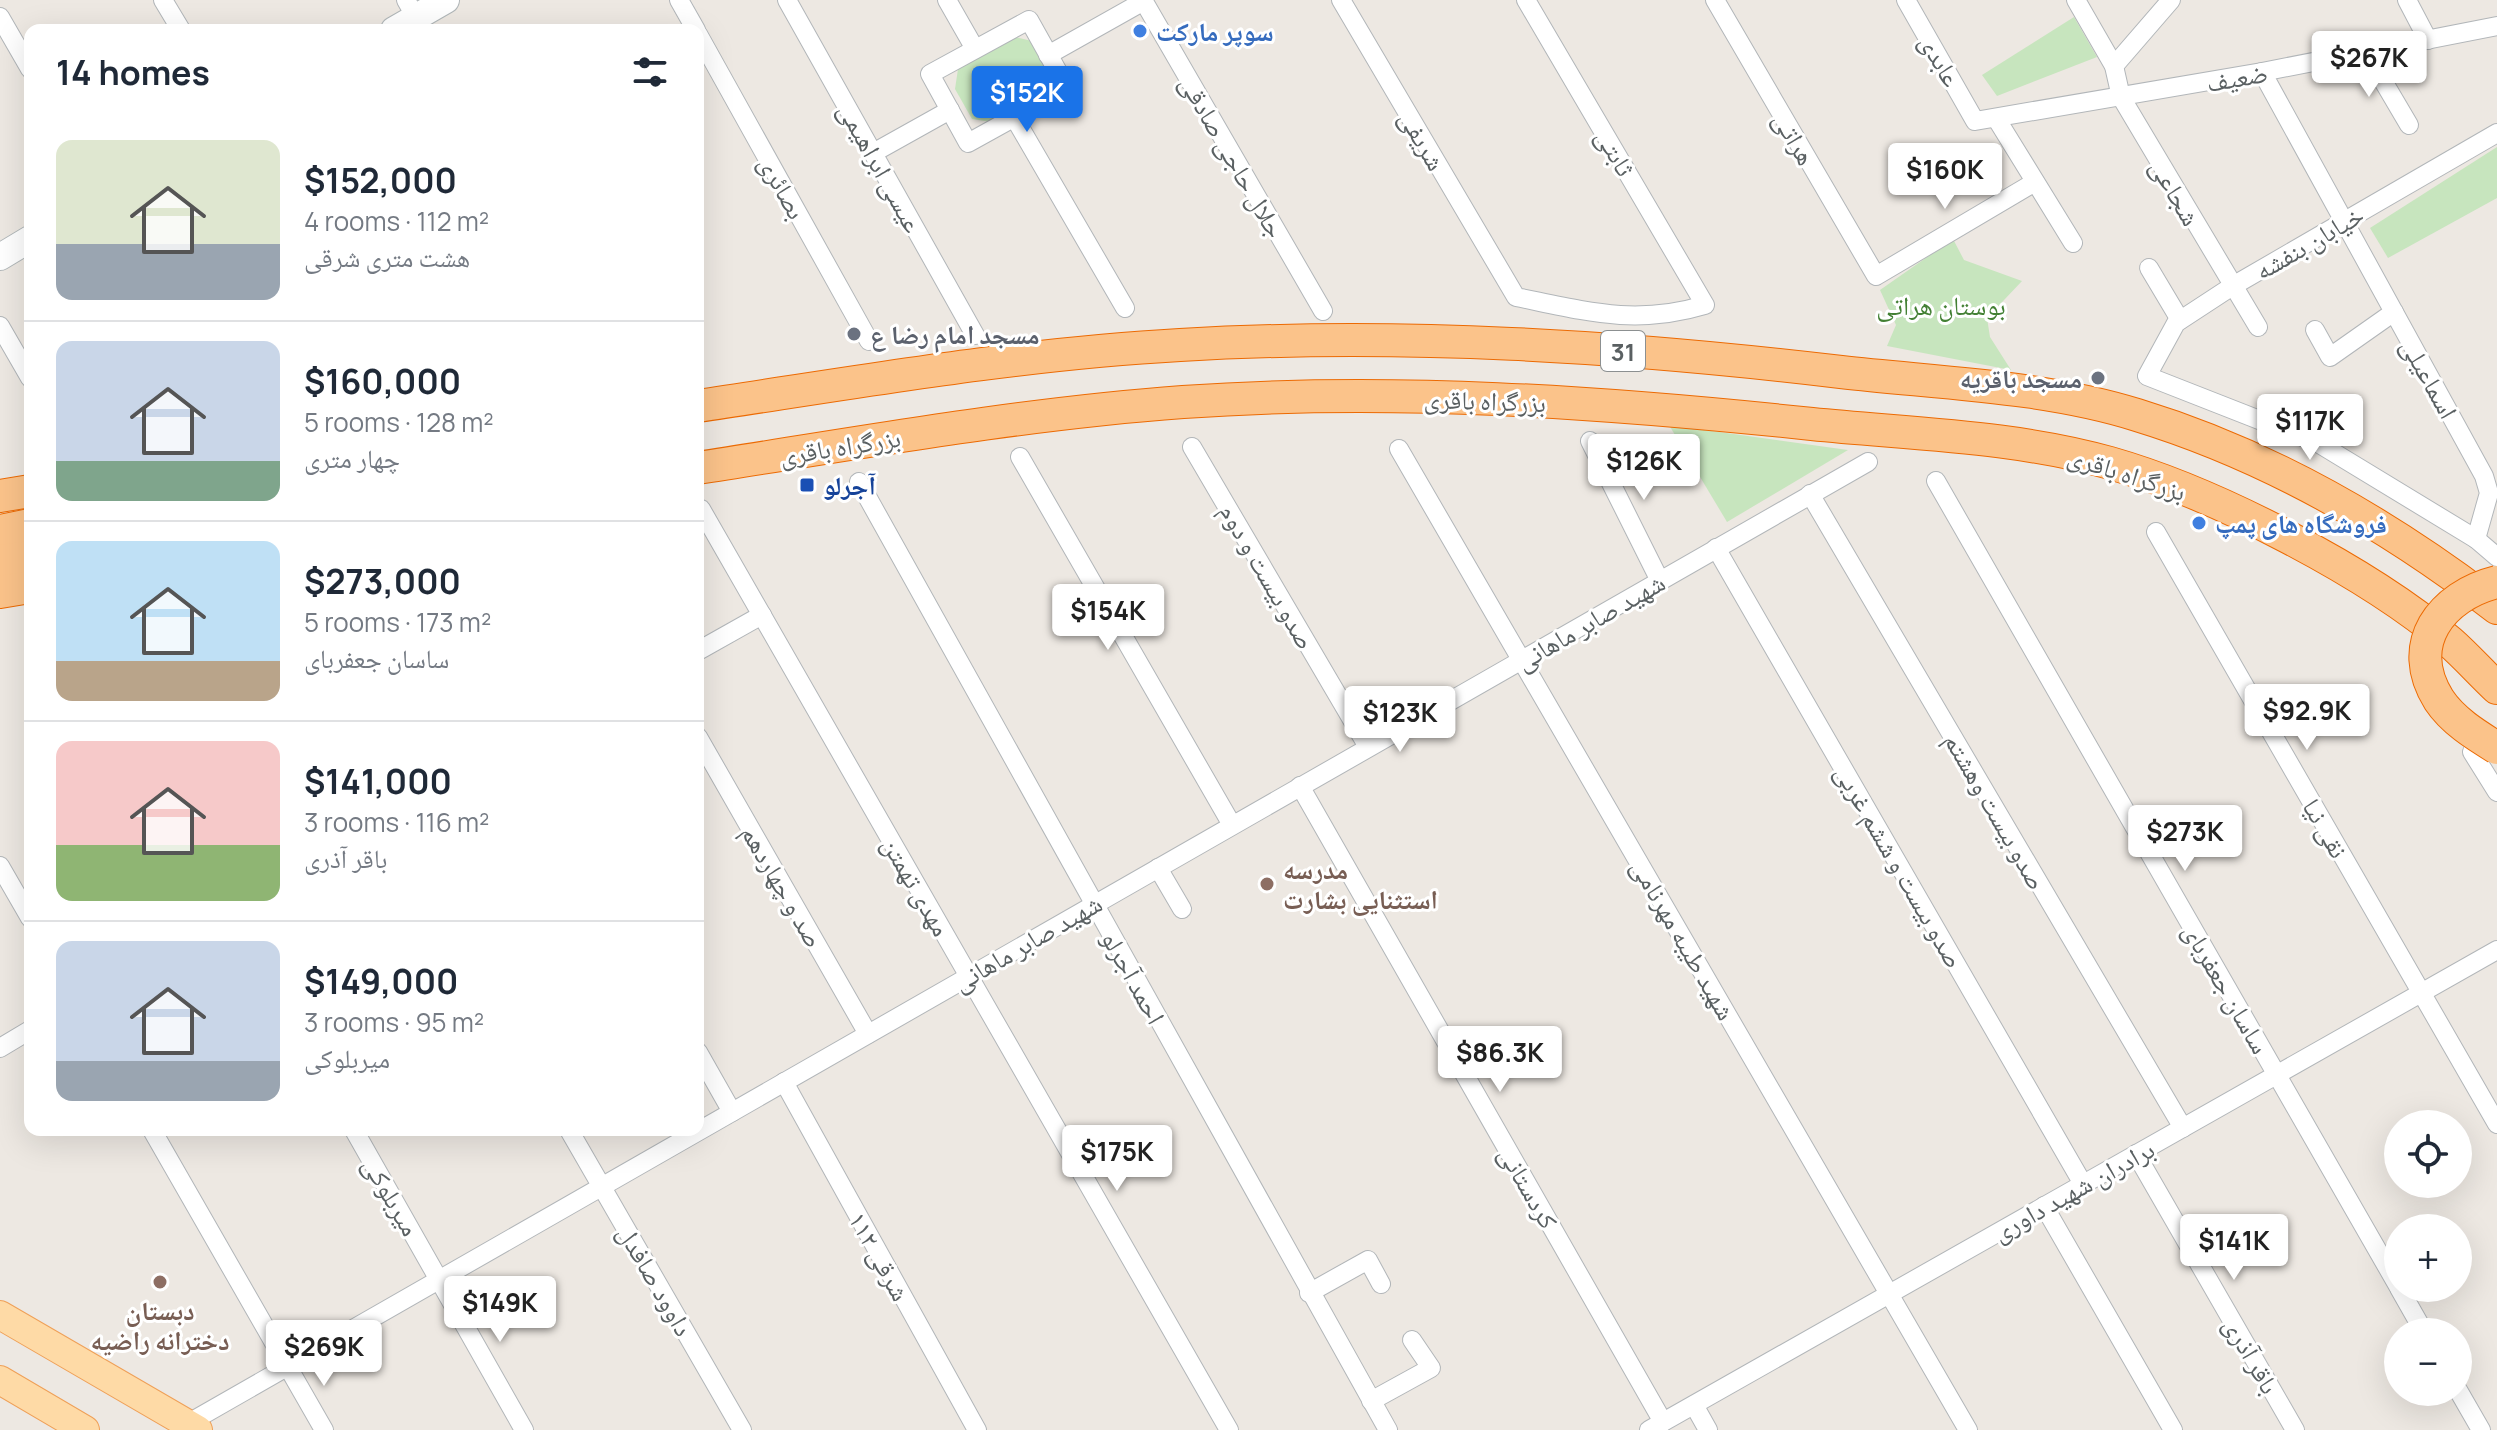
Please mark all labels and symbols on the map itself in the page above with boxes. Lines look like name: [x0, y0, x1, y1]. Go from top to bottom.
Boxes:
place label: سوپر مارکت: [1156, 13, 1274, 49]
marker: سوپر مارکت: [1131, 22, 1149, 40]
street label: عابدی: [1912, 27, 1970, 93]
pin: $267K: [2313, 31, 2425, 99]
street label: ضعیف: [2203, 54, 2271, 100]
pin: $152K: [971, 66, 1083, 134]
street label: جلال حاجی صادقی: [1172, 68, 1294, 244]
street label: عیسی ابراهیمی: [830, 95, 932, 239]
street label: شریفی: [1391, 103, 1455, 177]
street label: هراتی: [1765, 104, 1825, 172]
street label: ثابتی: [1588, 121, 1644, 183]
pin: $160K: [1889, 143, 2001, 211]
street label: بصائری: [751, 149, 815, 225]
street label: شجاعی: [2142, 152, 2210, 232]
street label: خیابان بنفشه: [2248, 196, 2370, 288]
park label: بوستان هراتی: [1876, 287, 2006, 323]
place label: مسجد امام رضا ع: [870, 316, 1040, 353]
marker: مسجد امام رضا ع: [845, 325, 863, 343]
road number: 31: [1601, 331, 1645, 371]
street label: اسماعیلی: [2393, 331, 2467, 425]
place label: مسجد باقریه: [1960, 360, 2082, 396]
marker: مسجد باقریه: [2089, 369, 2107, 387]
street label: بزرگراه باقری: [1423, 380, 1547, 420]
pin: $117K: [2254, 394, 2366, 462]
street label: بزرگراه باقری: [777, 419, 903, 473]
pin: $126K: [1588, 434, 1700, 502]
street label: بزرگراه باقری: [2063, 437, 2191, 509]
place label: آجرلو: [823, 467, 877, 503]
marker: آجرلو: [798, 476, 816, 494]
street label: صدو بیست و دوم: [1211, 496, 1324, 656]
place label: فروشگاه های پمپ: [2215, 505, 2387, 541]
marker: فروشگاه های پمپ: [2190, 514, 2208, 532]
street label: شهید صابر ماهانی: [1509, 564, 1671, 678]
pin: $154K: [1052, 584, 1164, 652]
pin: $92.9K: [2242, 684, 2372, 752]
pin: $123K: [1344, 686, 1456, 754]
street label: صدو بیست وهشتم: [1936, 726, 2056, 896]
street label: صدو بیست و ششم غربی: [1827, 758, 1973, 974]
street label: نقی نیا: [2295, 792, 2357, 864]
pin: $273K: [2129, 805, 2241, 873]
street label: صد و چهاردهم: [733, 818, 833, 954]
street label: مهدی تهمتن: [874, 830, 960, 942]
place label: مدرسه استثنایی بشارت: [1283, 851, 1438, 917]
street label: شهید طیبه مهرنامی: [1623, 852, 1745, 1026]
marker: مدرسه استثنایی بشارت: [1258, 875, 1276, 893]
street label: شهید صابر ماهانی: [946, 885, 1108, 999]
street label: ساسان جعفربای: [2175, 916, 2279, 1060]
street label: احمد آجرلو: [1094, 924, 1174, 1030]
pin: $86.3K: [1435, 1026, 1565, 1094]
pin: $175K: [1061, 1125, 1173, 1193]
street label: برادران شهید داوری: [1985, 1131, 2161, 1249]
street label: کردستانی: [1491, 1139, 1567, 1235]
street label: میربلوکی: [355, 1150, 429, 1242]
street label: ۱۱۲ شرقی: [841, 1205, 919, 1307]
pin: $141K: [2178, 1214, 2290, 1282]
street label: داوود صافدل: [610, 1218, 702, 1342]
marker: دبستان دخترانه راضیه: [151, 1273, 169, 1291]
pin: $149K: [444, 1276, 556, 1344]
place label: دبستان دخترانه راضیه: [91, 1292, 230, 1358]
street label: باقر آذری: [2216, 1310, 2288, 1400]
pin: $269K: [268, 1320, 380, 1388]

